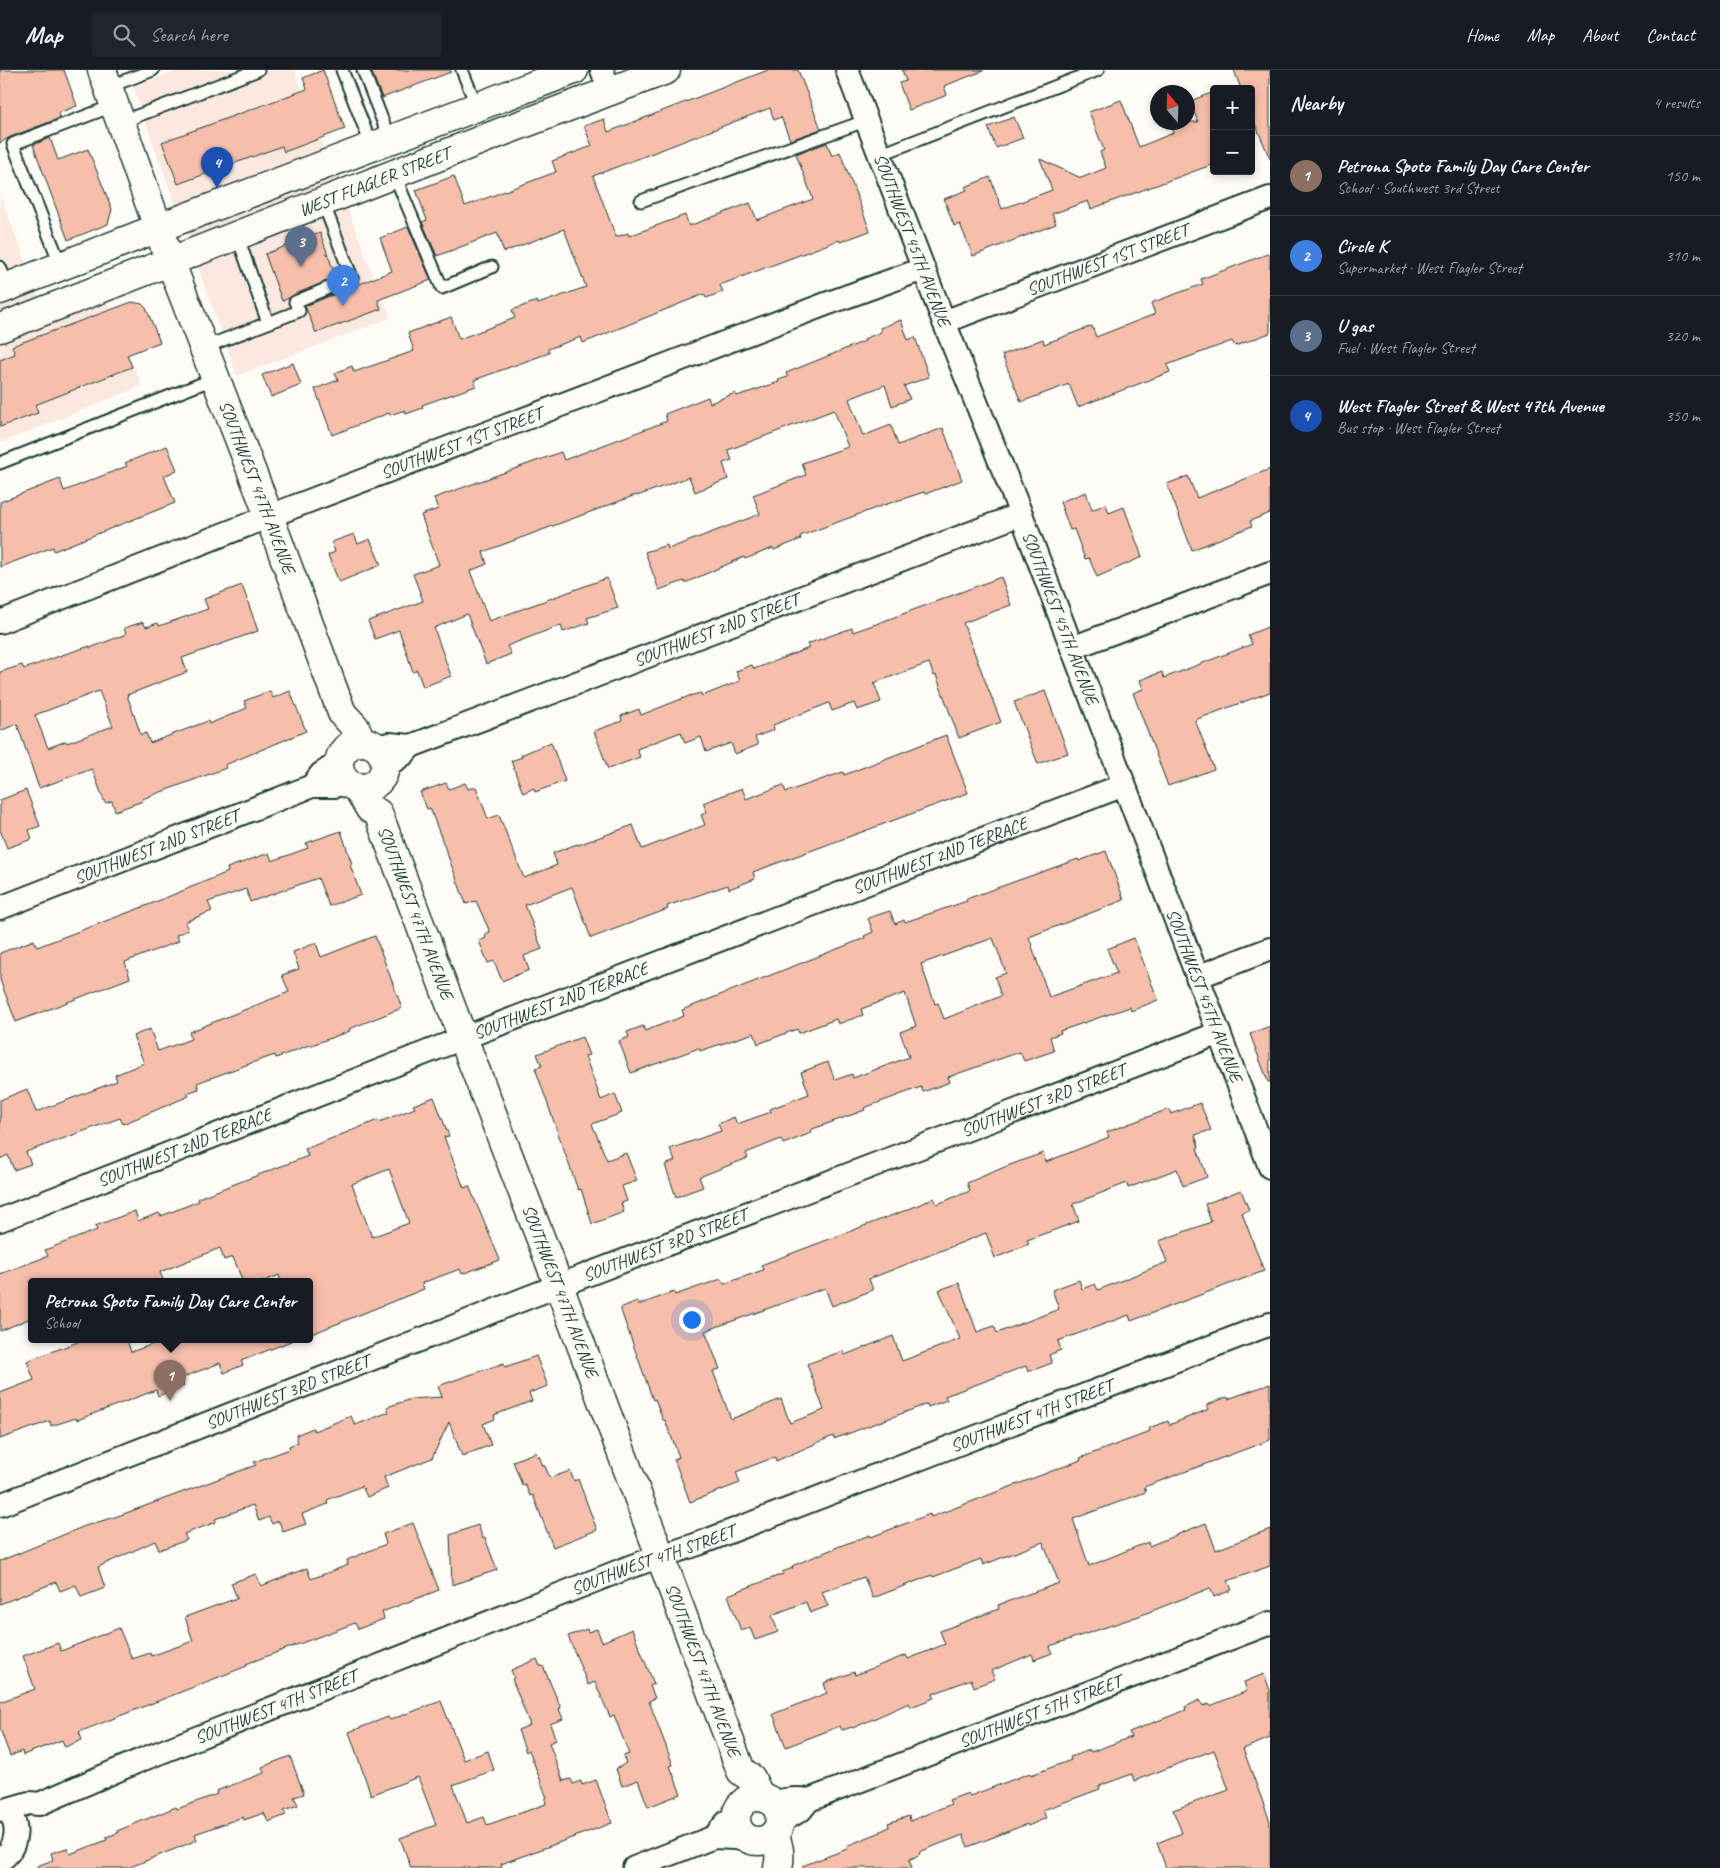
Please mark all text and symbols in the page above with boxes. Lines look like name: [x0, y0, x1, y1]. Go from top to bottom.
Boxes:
search box: [92, 12, 442, 57]
text: Map: [25, 20, 62, 50]
icon: search: [110, 21, 138, 49]
text: Search here: [150, 23, 228, 47]
text: Home: [1466, 24, 1499, 46]
text: Map: [1527, 24, 1554, 46]
text: About: [1582, 24, 1618, 46]
text: Contact: [1646, 24, 1695, 46]
north arrow: [1150, 85, 1195, 130]
map controls: [1210, 85, 1255, 175]
button: +: [1210, 85, 1255, 130]
text: Nearby: [1290, 90, 1343, 116]
text: 4 results: [1653, 93, 1700, 113]
button: −: [1210, 130, 1255, 175]
street label: WEST FLAGLER STREET: [296, 141, 458, 221]
pin: 4: [201, 147, 233, 188]
street label: SOUTHWEST 45TH AVENUE: [869, 150, 956, 332]
text: Petrona Spoto Family Day Care Center: [1337, 154, 1589, 178]
text: 1: [1302, 166, 1310, 186]
text: 150 m: [1666, 166, 1700, 186]
text: School · Southwest 3rd Street: [1337, 178, 1500, 198]
street label: SOUTHWEST 1ST STREET: [1024, 217, 1196, 301]
pin: 3: [285, 226, 317, 267]
text: Circle K: [1337, 234, 1387, 258]
text: 2: [1302, 246, 1310, 266]
text: 310 m: [1666, 246, 1700, 266]
text: Supermarket · West Flagler Street: [1337, 258, 1522, 278]
pin: 2: [327, 265, 359, 306]
text: U gas: [1337, 314, 1373, 338]
text: 3: [1302, 326, 1310, 346]
text: 320 m: [1666, 326, 1700, 346]
text: Fuel · West Flagler Street: [1337, 338, 1475, 358]
text: West Flagler Street & West 47th Avenue: [1337, 394, 1604, 418]
street label: SOUTHWEST 47TH AVENUE: [214, 397, 301, 579]
street label: SOUTHWEST 1ST STREET: [377, 400, 550, 484]
text: 4: [1302, 406, 1310, 426]
text: 350 m: [1666, 406, 1700, 426]
text: Bus stop · West Flagler Street: [1337, 418, 1500, 438]
street label: SOUTHWEST 45TH AVENUE: [1018, 528, 1104, 710]
street label: SOUTHWEST 2ND STREET: [630, 587, 807, 671]
street label: SOUTHWEST 2ND STREET: [71, 803, 247, 889]
street label: SOUTHWEST 2ND TERRACE: [849, 811, 1032, 899]
street label: SOUTHWEST 47TH AVENUE: [373, 823, 459, 1005]
street label: SOUTHWEST 45TH AVENUE: [1162, 906, 1248, 1087]
street label: SOUTHWEST 2ND TERRACE: [470, 956, 653, 1044]
street label: SOUTHWEST 3RD STREET: [958, 1057, 1133, 1142]
street label: SOUTHWEST 2ND TERRACE: [94, 1103, 277, 1192]
street label: SOUTHWEST 47TH AVENUE: [517, 1201, 604, 1383]
street label: SOUTHWEST 3RD STREET: [580, 1202, 755, 1286]
popup: [28, 1278, 313, 1343]
text: Petrona Spoto Family Day Care Center: [45, 1289, 296, 1313]
your location: [679, 1307, 705, 1333]
text: School: [45, 1313, 79, 1333]
street label: SOUTHWEST 3RD STREET: [202, 1348, 377, 1434]
pin: 1: [154, 1360, 186, 1401]
street label: SOUTHWEST 4TH STREET: [947, 1373, 1120, 1457]
street label: SOUTHWEST 4TH STREET: [568, 1518, 742, 1600]
street label: SOUTHWEST 47TH AVENUE: [661, 1580, 746, 1762]
street label: SOUTHWEST 4TH STREET: [191, 1663, 364, 1749]
street label: SOUTHWEST 5TH STREET: [956, 1668, 1129, 1752]

